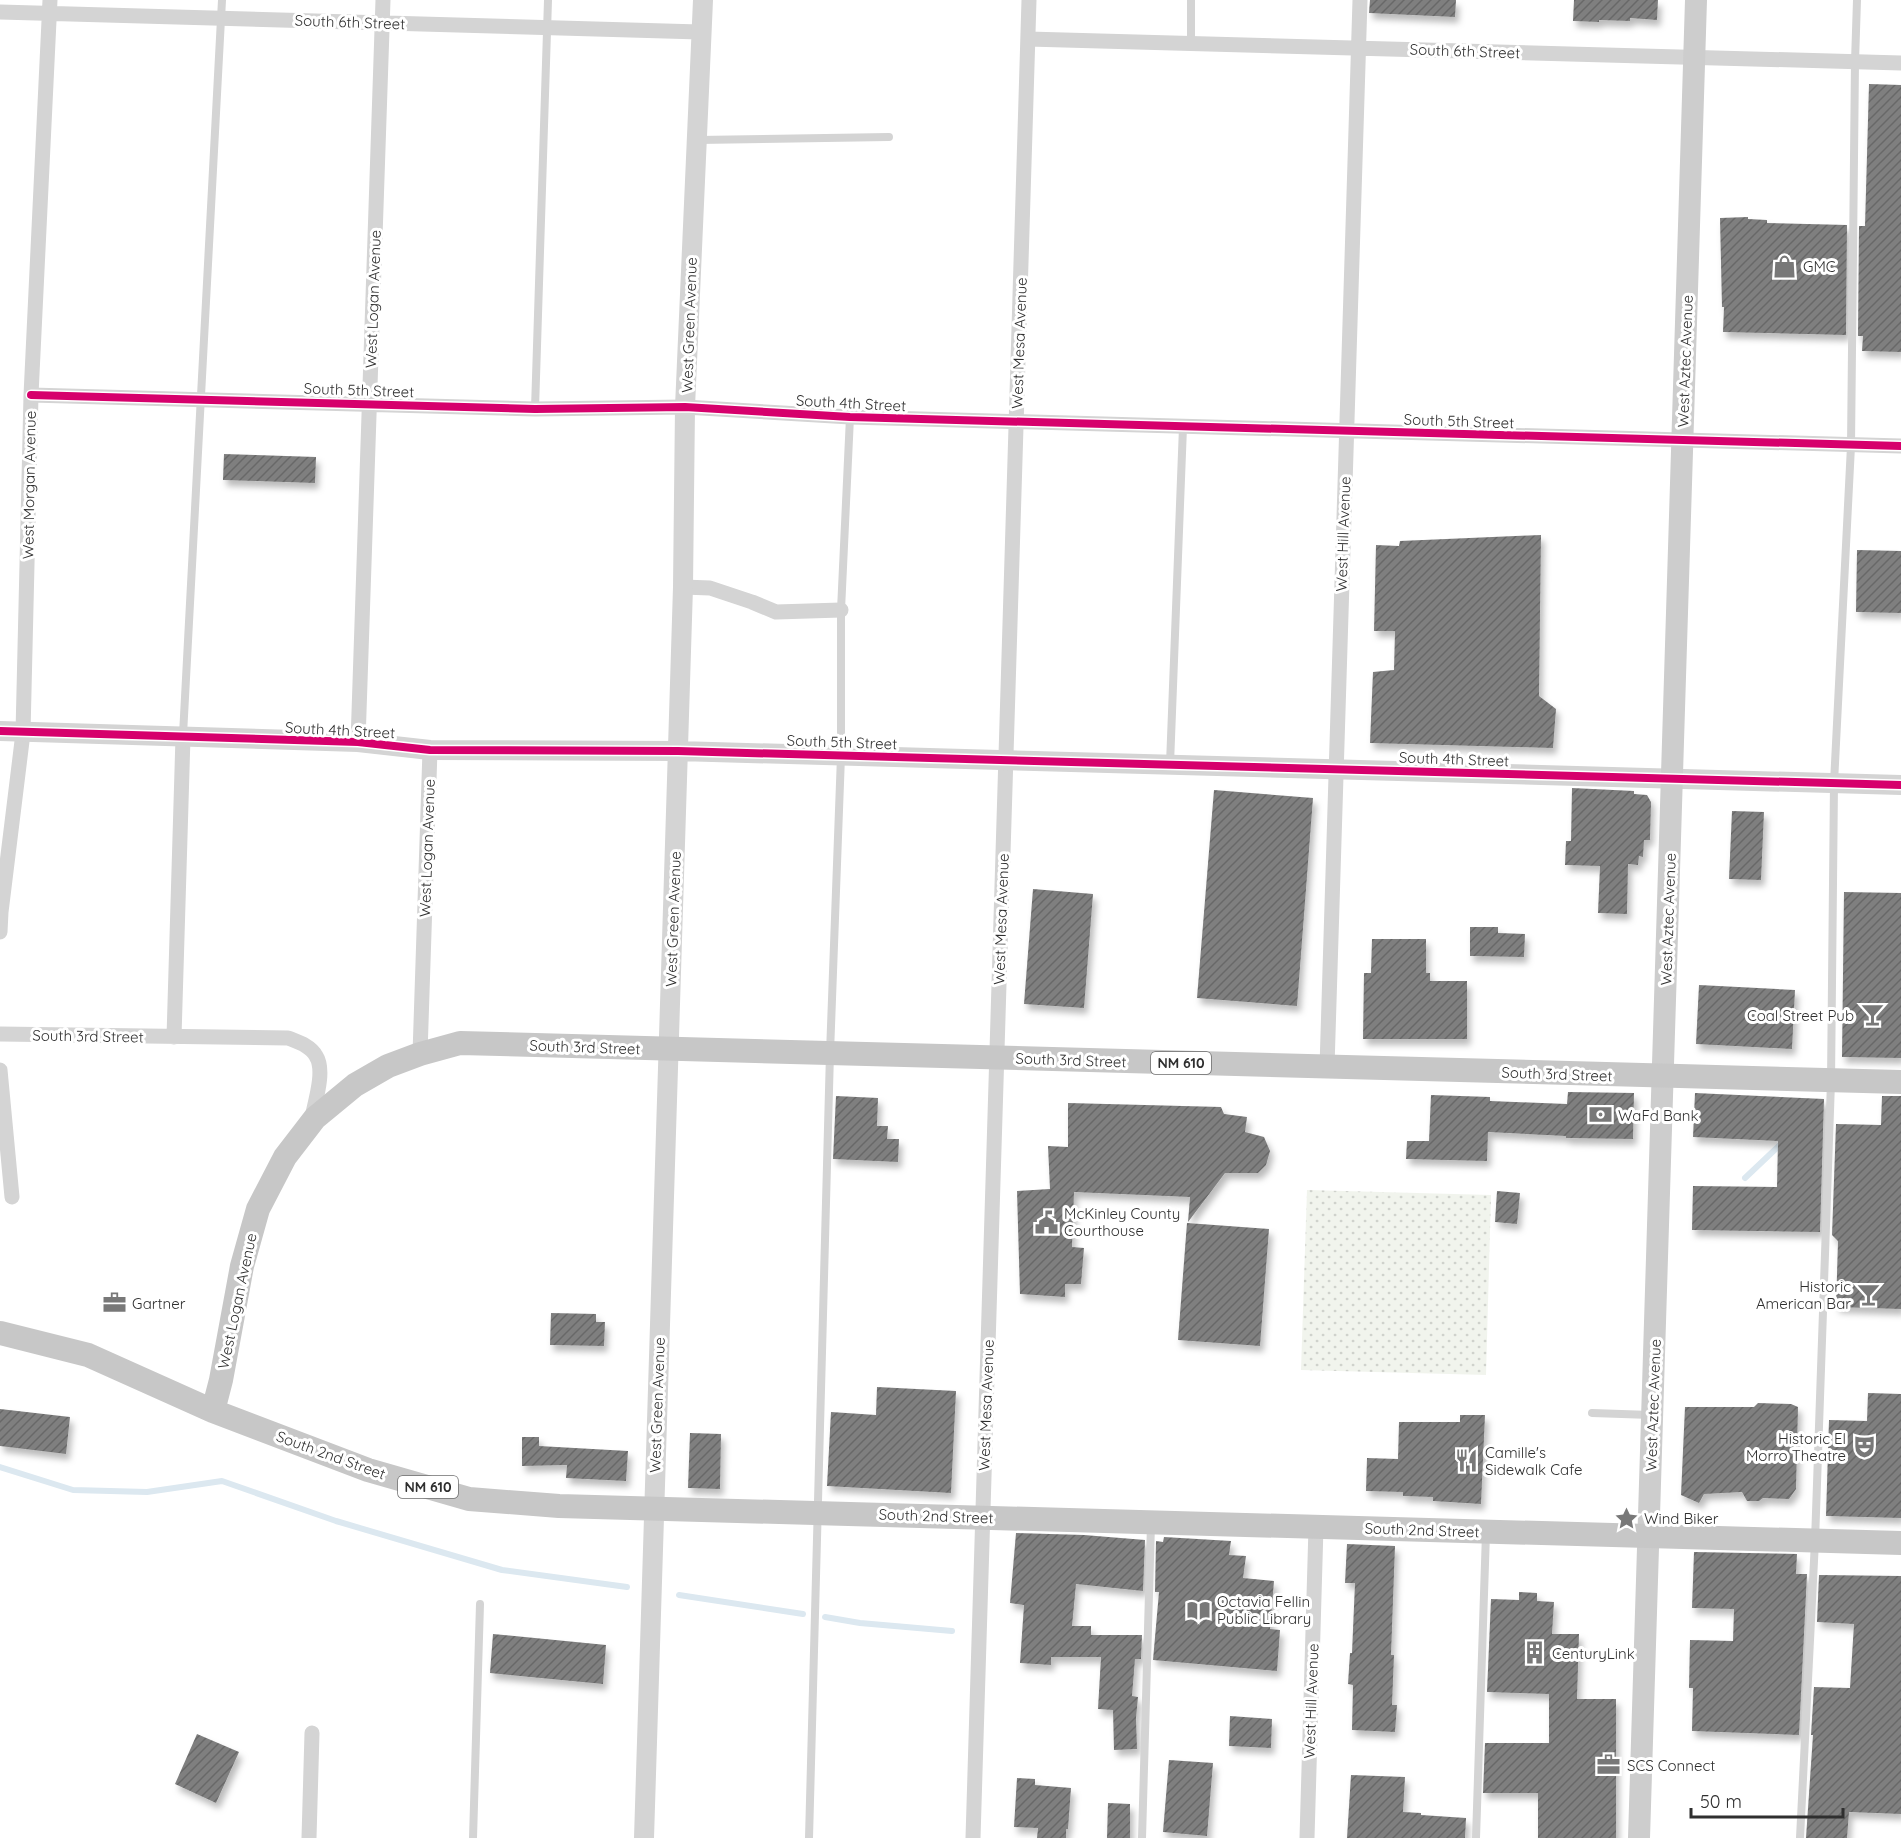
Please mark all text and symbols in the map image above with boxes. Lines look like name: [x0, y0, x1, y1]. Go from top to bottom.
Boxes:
street label: South 6th Street: [294, 11, 406, 33]
street label: South 6th Street: [1409, 40, 1521, 62]
street label: West Logan Avenue: [361, 229, 385, 369]
shop icon: GMC: [1772, 253, 1798, 279]
street label: West Green Avenue: [677, 257, 701, 393]
place label: GMC: [1803, 257, 1836, 276]
street label: West Mesa Avenue: [1007, 277, 1031, 409]
street label: West Aztec Avenue: [1673, 294, 1697, 428]
street label: South 5th Street: [303, 379, 415, 401]
street label: South 4th Street: [795, 391, 907, 415]
street label: South 5th Street: [1403, 410, 1515, 432]
street label: West Morgan Avenue: [18, 411, 40, 559]
street label: West Hill Avenue: [1331, 476, 1355, 592]
street label: South 4th Street: [284, 718, 396, 742]
street label: South 5th Street: [786, 731, 898, 753]
street label: South 4th Street: [1399, 748, 1509, 770]
street label: West Logan Avenue: [415, 778, 439, 918]
street label: West Green Avenue: [661, 851, 685, 987]
street label: West Aztec Avenue: [1656, 852, 1680, 986]
street label: West Mesa Avenue: [989, 853, 1013, 985]
bar icon: Coal Street Pub: [1859, 1002, 1885, 1028]
place label: Coal Street Pub: [1747, 1006, 1854, 1025]
street label: South 3rd Street: [32, 1026, 144, 1046]
street label: South 3rd Street: [529, 1036, 641, 1058]
street label: South 3rd Street: [1015, 1049, 1127, 1071]
road number: NM 610: [1151, 1052, 1211, 1074]
street label: South 3rd Street: [1501, 1063, 1613, 1085]
bank icon: WaFd Bank: [1587, 1102, 1613, 1128]
place label: WaFd Bank: [1618, 1106, 1698, 1125]
place label: McKinley County Courthouse: [1064, 1204, 1180, 1240]
public building icon: McKinley County Courthouse: [1033, 1209, 1059, 1235]
street label: West Logan Avenue: [213, 1231, 261, 1371]
place label: Historic American Bar: [1756, 1277, 1851, 1313]
bar icon: Historic American Bar: [1856, 1282, 1882, 1308]
office icon: Gartner: [101, 1290, 127, 1316]
place label: Gartner: [132, 1294, 186, 1313]
street label: West Green Avenue: [645, 1337, 669, 1473]
street label: West Aztec Avenue: [1641, 1338, 1665, 1472]
street label: West Mesa Avenue: [974, 1339, 998, 1471]
street label: South 2nd Street: [274, 1426, 388, 1484]
place label: Historic El Morro Theatre: [1746, 1429, 1846, 1465]
theatre icon: Historic El Morro Theatre: [1851, 1434, 1877, 1460]
place label: Camille's Sidewalk Cafe: [1485, 1443, 1582, 1479]
restaurant icon: Camille's Sidewalk Cafe: [1454, 1448, 1480, 1474]
road number: NM 610: [398, 1476, 458, 1498]
street label: South 2nd Street: [878, 1505, 994, 1527]
place icon: Wind Biker: [1613, 1505, 1639, 1531]
place label: Wind Biker: [1644, 1509, 1719, 1528]
street label: South 2nd Street: [1364, 1519, 1480, 1541]
place label: Octavia Fellin Public Library: [1217, 1592, 1311, 1628]
library icon: Octavia Fellin Public Library: [1186, 1597, 1212, 1623]
building icon: CenturyLink: [1521, 1640, 1547, 1666]
street label: West Hill Avenue: [1299, 1643, 1323, 1759]
place label: CenturyLink: [1552, 1644, 1635, 1663]
office icon: SCS Connect: [1596, 1752, 1622, 1778]
place label: SCS Connect: [1627, 1756, 1715, 1775]
scale bar: [1691, 1781, 1842, 1819]
text: 50 m: [1700, 1790, 1742, 1813]

